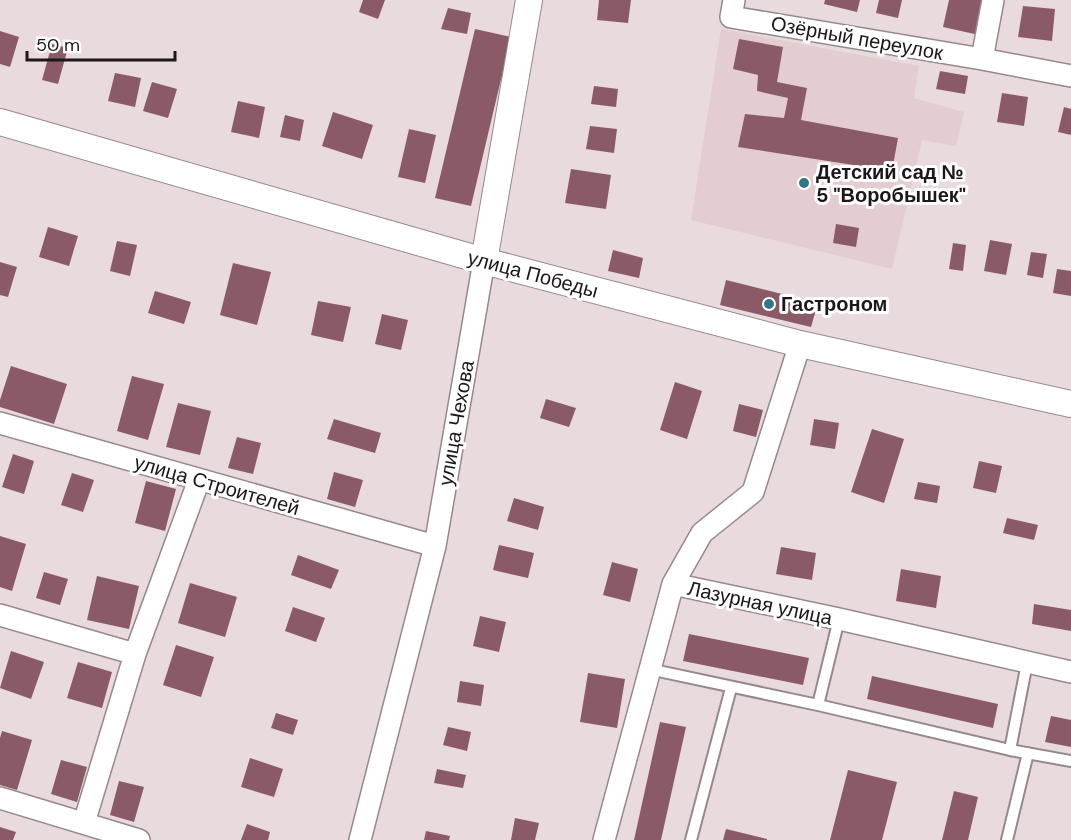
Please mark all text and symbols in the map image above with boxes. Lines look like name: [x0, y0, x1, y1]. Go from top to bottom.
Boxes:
street label: Озёрный переулок: [769, 10, 945, 66]
scale bar: [27, 24, 176, 62]
text: 50 m: [36, 33, 80, 57]
place label: Детский сад № 5 "Воробышек": [816, 159, 966, 208]
marker: Детский сад № 5 "Воробышек": [797, 176, 811, 190]
street label: улица Победы: [465, 244, 601, 304]
place label: Гастроном: [781, 291, 887, 317]
marker: Гастроном: [762, 297, 776, 311]
street label: улица Чехова: [432, 357, 480, 488]
street label: улица Строителей: [131, 449, 303, 521]
street label: Лазурная улица: [685, 575, 836, 631]

